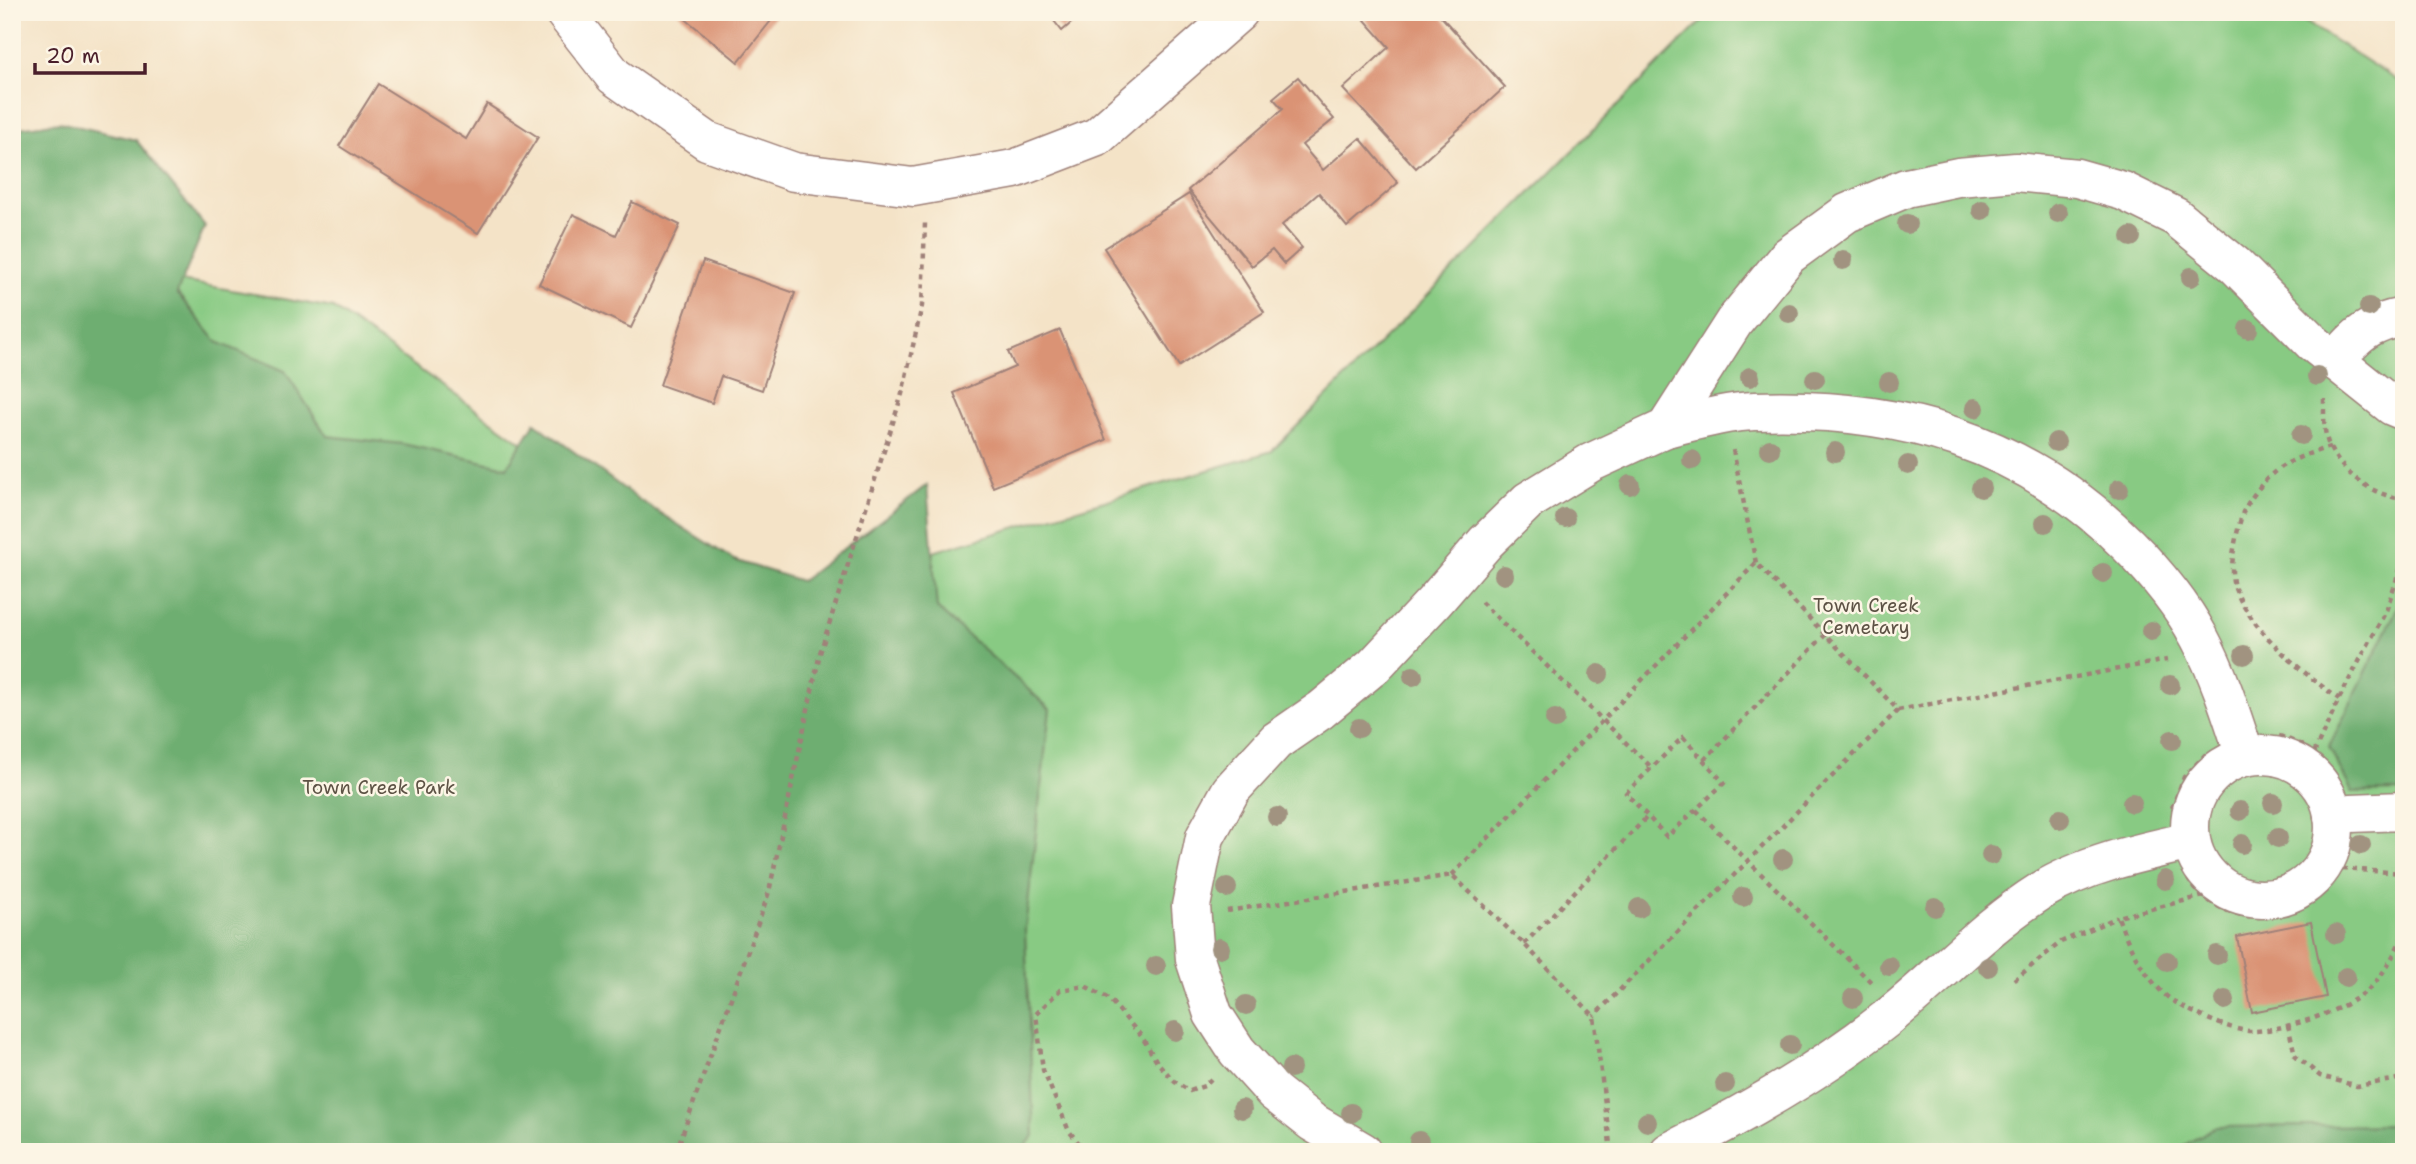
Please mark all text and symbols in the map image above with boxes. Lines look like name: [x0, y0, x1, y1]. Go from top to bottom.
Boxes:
scale bar: [35, 32, 145, 76]
text: 20 m: [46, 42, 100, 70]
park label: Town Creek Cemetary: [1813, 593, 1919, 640]
park label: Town Creek Park: [302, 775, 456, 800]

